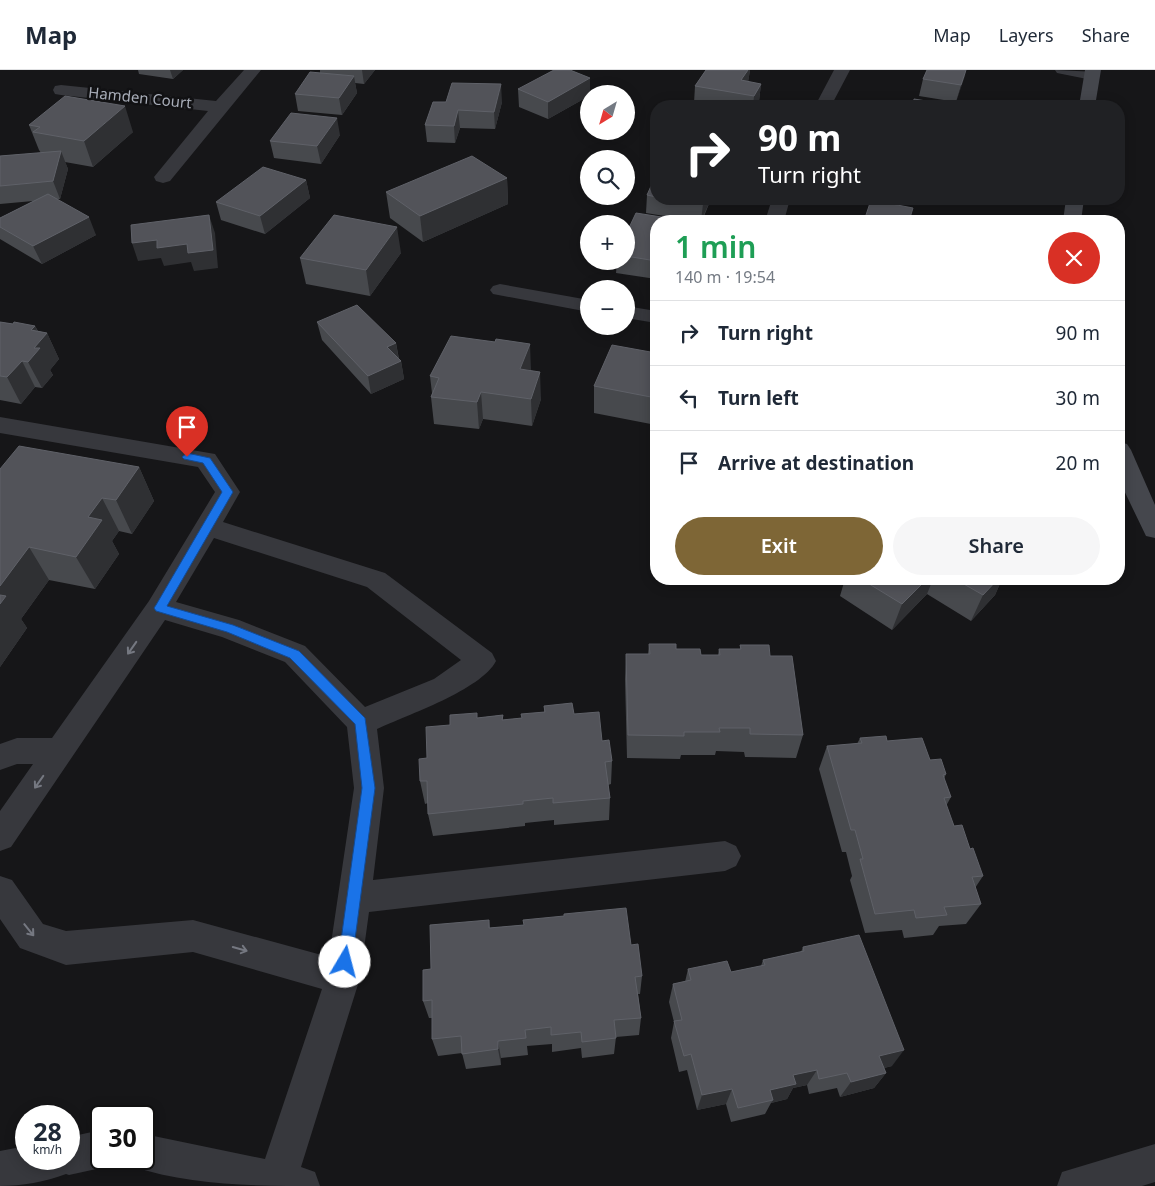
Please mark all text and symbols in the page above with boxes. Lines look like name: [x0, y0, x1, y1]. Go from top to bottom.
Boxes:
text: Map: [25, 18, 77, 51]
text: Map: [933, 23, 971, 47]
text: Layers: [999, 23, 1054, 47]
text: Share: [1082, 23, 1130, 47]
street label: Hamden Court: [87, 82, 193, 112]
north arrow: [580, 85, 635, 140]
map controls: [580, 85, 635, 335]
text: 90 m: [758, 114, 841, 161]
icon: right: [675, 120, 740, 185]
button: search: [580, 150, 635, 205]
text: Turn right: [758, 159, 861, 189]
button: +: [580, 215, 635, 270]
text: 1 min: [675, 226, 756, 267]
button: close: [1048, 232, 1100, 284]
text: 140 m · 19:54: [675, 266, 775, 288]
button: −: [580, 280, 635, 335]
icon: right: [675, 319, 703, 347]
text: Turn right: [718, 320, 813, 346]
text: 90 m: [1056, 320, 1100, 346]
icon: left: [675, 384, 703, 412]
text: Turn left: [718, 385, 799, 411]
text: 30 m: [1056, 385, 1100, 411]
pin: [166, 406, 208, 457]
icon: arrive: [173, 413, 201, 441]
icon: arrive: [675, 449, 703, 477]
text: Arrive at destination: [718, 450, 914, 476]
text: 20 m: [1056, 450, 1100, 476]
button: Exit: [675, 517, 883, 575]
button: Share: [893, 517, 1100, 575]
one-way arrow: [127, 641, 137, 655]
one-way arrow: [34, 774, 44, 788]
one-way arrow: [23, 923, 34, 936]
position arrow: [318, 935, 370, 987]
one-way arrow: [232, 945, 248, 954]
speed limit sign: 30: [90, 1105, 155, 1170]
text: 28: [33, 1114, 62, 1148]
text: km/h: [33, 1141, 62, 1158]

